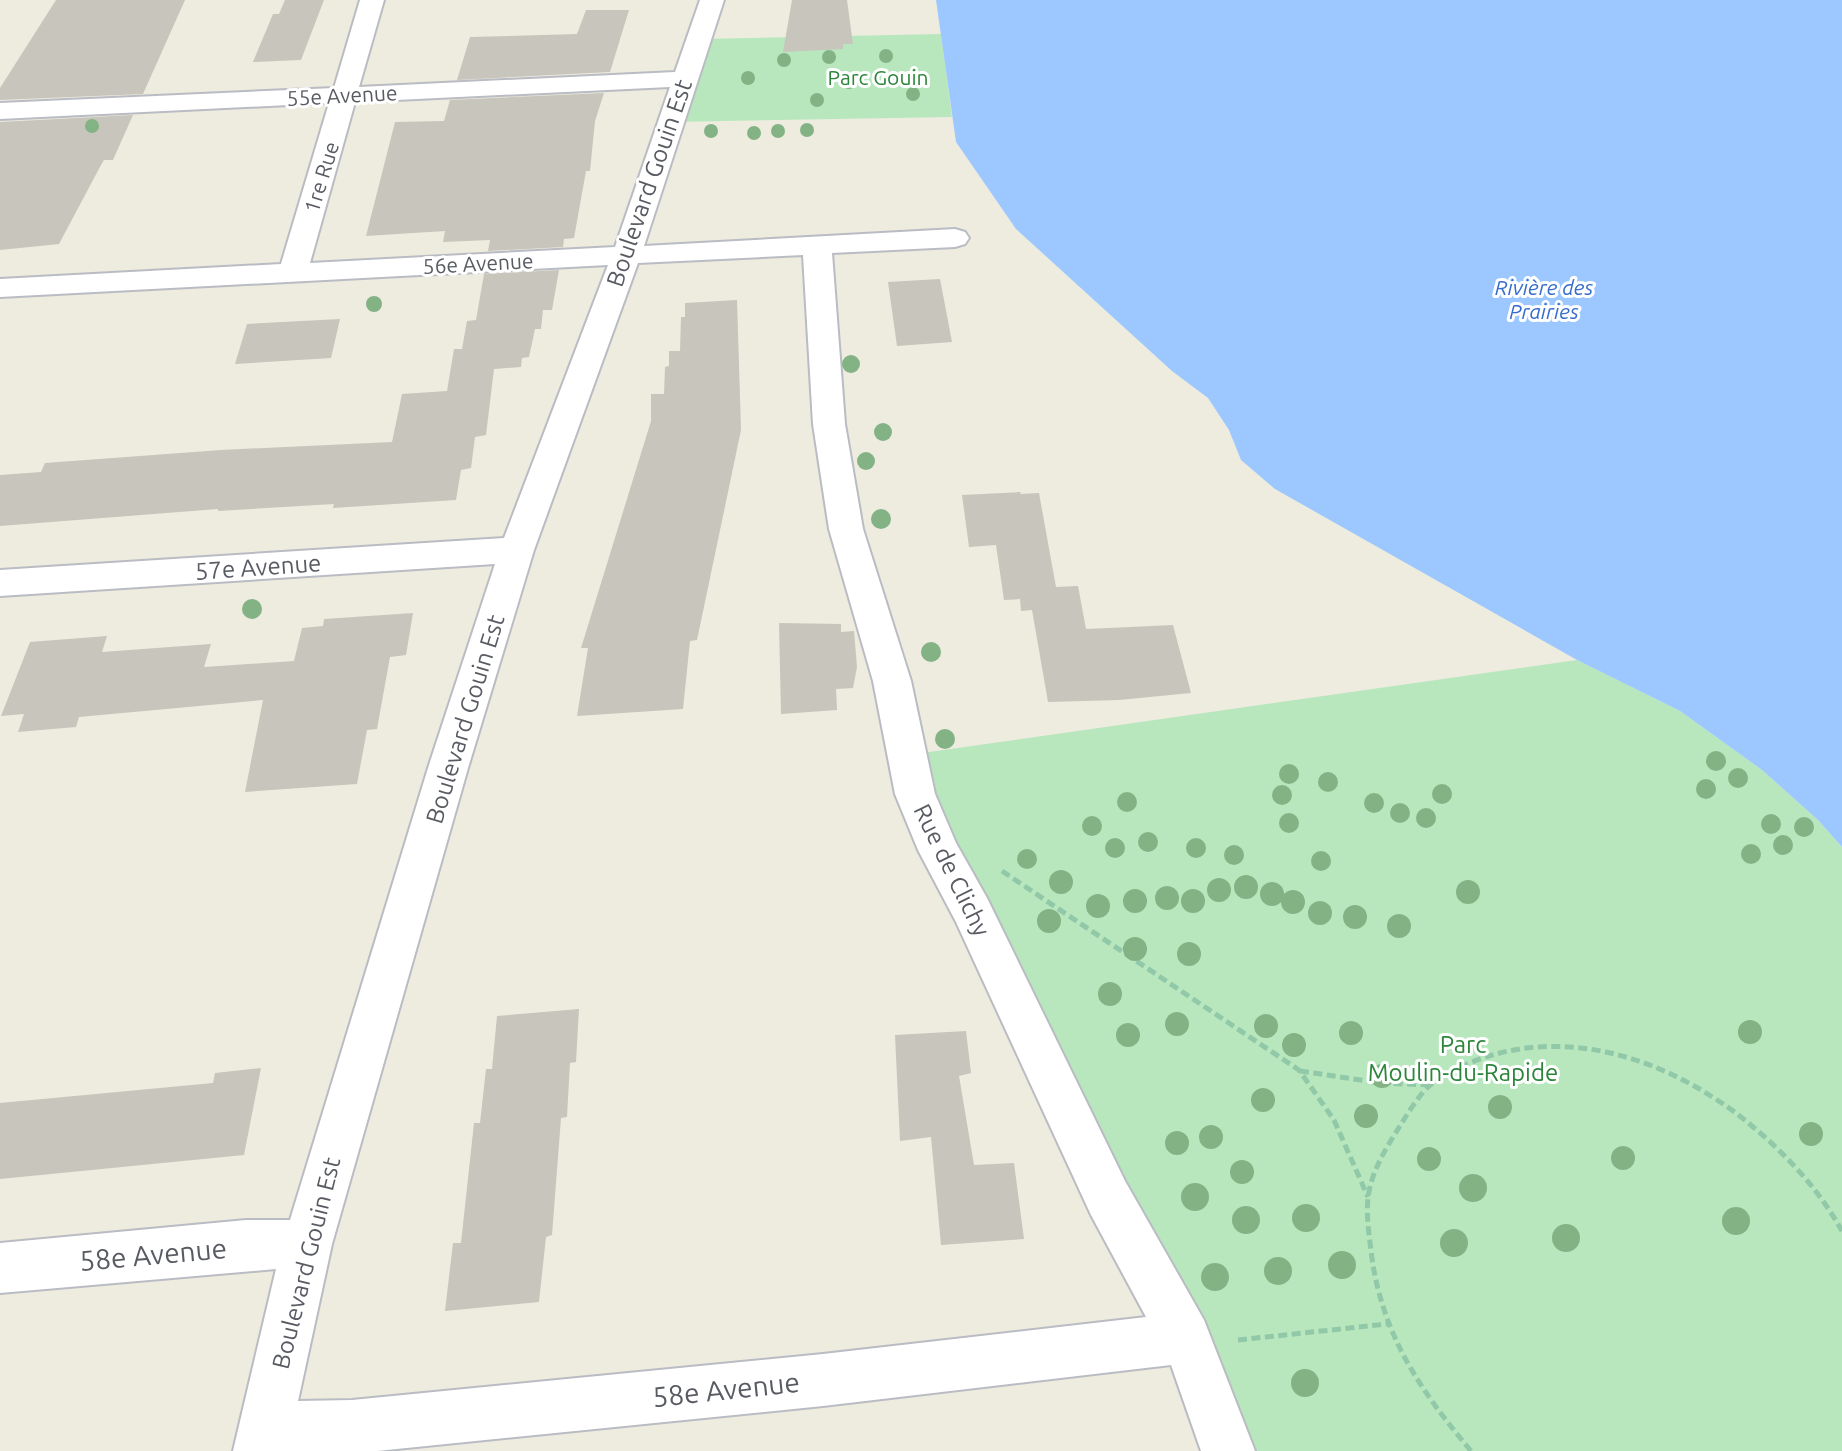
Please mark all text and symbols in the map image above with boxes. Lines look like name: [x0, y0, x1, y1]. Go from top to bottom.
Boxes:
park label: Parc Gouin: [828, 65, 928, 89]
street label: Boulevard Gouin Est: [601, 75, 697, 290]
street label: 55e Avenue: [286, 80, 398, 110]
street label: 1re Rue: [299, 139, 343, 215]
street label: 56e Avenue: [422, 248, 534, 278]
water label: Rivière des Prairies: [1495, 275, 1593, 323]
street label: 57e Avenue: [194, 549, 322, 585]
street label: Boulevard Gouin Est: [420, 611, 510, 827]
street label: Rue de Clichy: [908, 800, 996, 941]
park label: Parc Moulin-du-Rapide: [1368, 1031, 1558, 1086]
street label: Boulevard Gouin Est: [267, 1154, 346, 1372]
street label: 58e Avenue: [78, 1232, 228, 1276]
street label: 58e Avenue: [651, 1366, 801, 1412]

